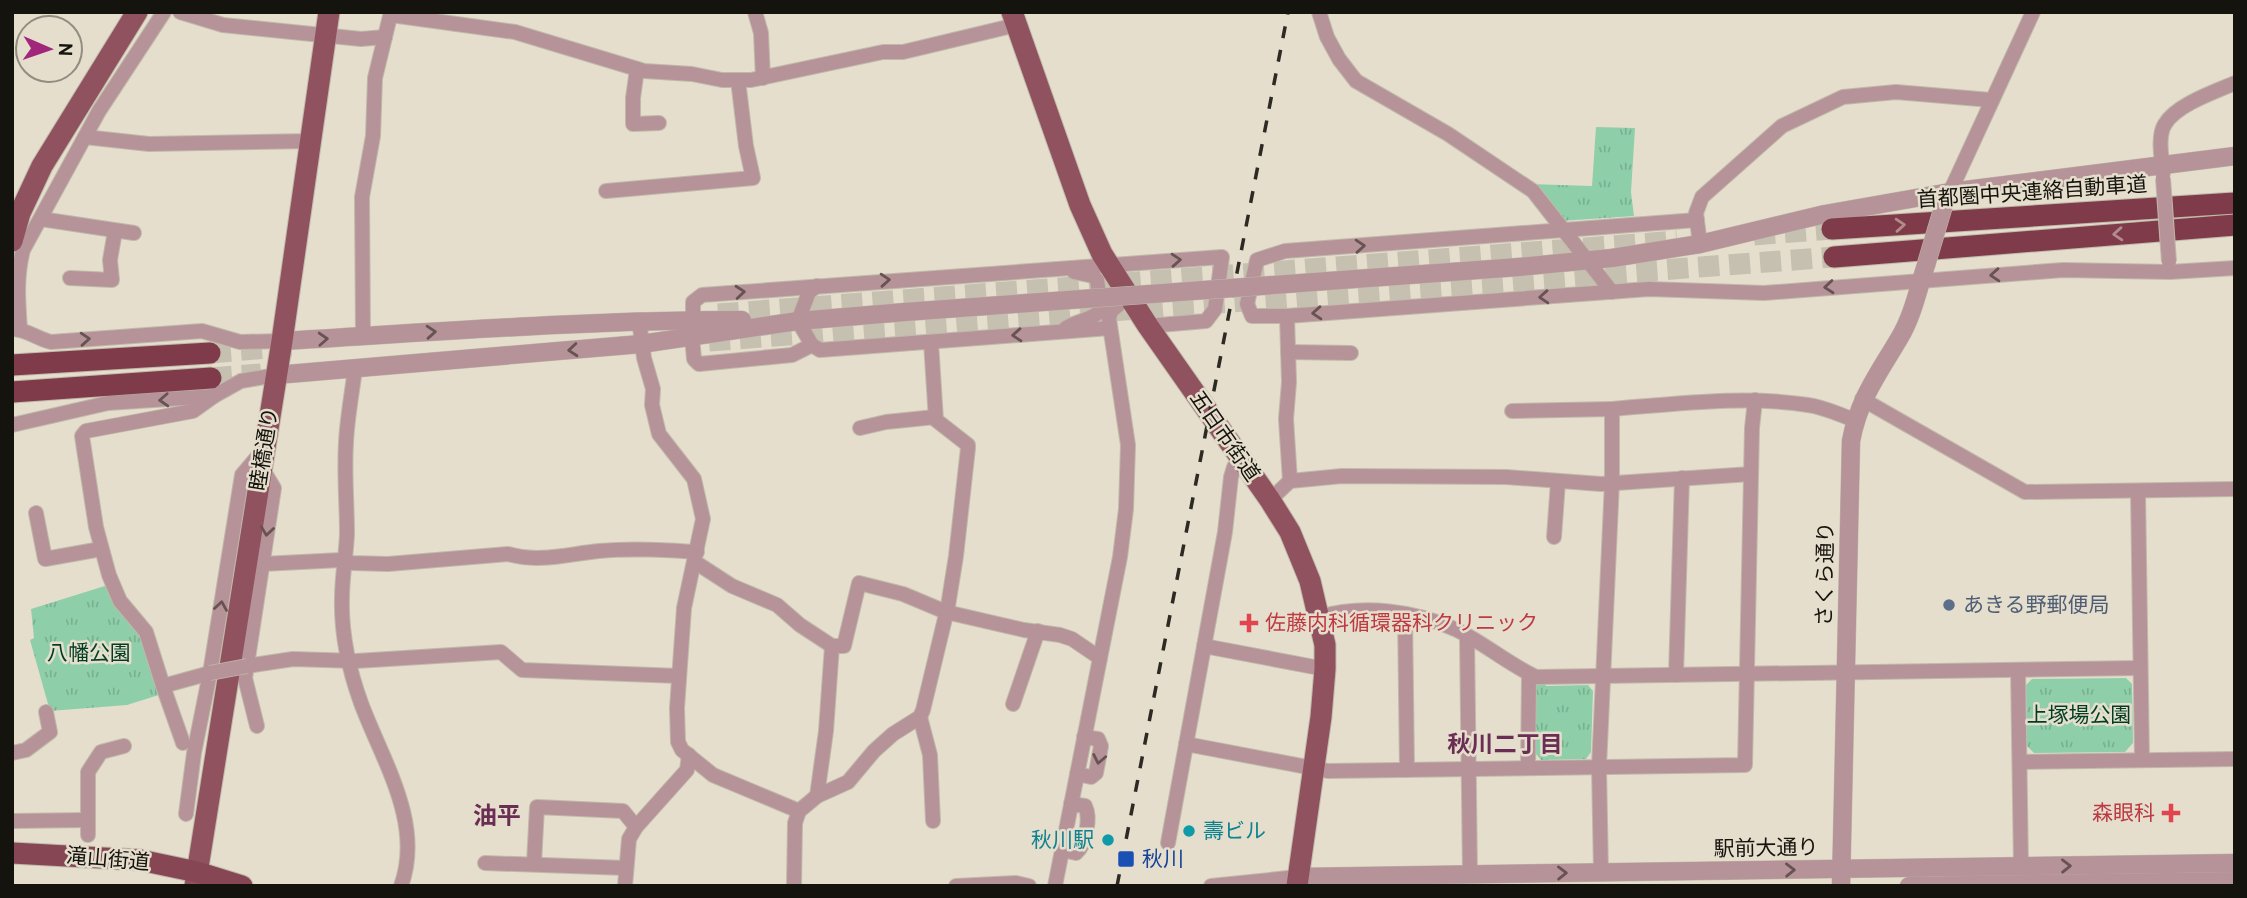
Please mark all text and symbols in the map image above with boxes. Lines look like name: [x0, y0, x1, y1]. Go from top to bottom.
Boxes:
north arrow: [14, 14, 84, 84]
text: N: [52, 42, 76, 57]
street label: 首都圏中央連絡自動車道: [1916, 172, 2148, 215]
one-way arrow: [1895, 218, 1906, 233]
one-way arrow: [2112, 226, 2123, 241]
one-way arrow: [1355, 239, 1366, 254]
one-way arrow: [1171, 253, 1182, 268]
one-way arrow: [1989, 267, 2000, 282]
one-way arrow: [880, 273, 891, 288]
one-way arrow: [1823, 279, 1834, 294]
one-way arrow: [734, 285, 745, 300]
one-way arrow: [1538, 289, 1549, 304]
one-way arrow: [1312, 306, 1323, 321]
one-way arrow: [426, 325, 437, 340]
one-way arrow: [1012, 327, 1023, 342]
one-way arrow: [317, 331, 328, 346]
one-way arrow: [80, 332, 91, 347]
one-way arrow: [568, 342, 579, 357]
street label: 五日市街道: [1183, 386, 1265, 488]
one-way arrow: [158, 392, 169, 407]
street label: 睦橋通り: [246, 406, 285, 493]
street label: さくら通り: [1812, 521, 1841, 627]
one-way arrow: [260, 525, 275, 537]
place label: あきる野郵便局: [1963, 593, 2110, 620]
marker: あきる野郵便局: [1941, 597, 1957, 613]
one-way arrow: [213, 600, 228, 612]
place label: 佐藤内科循環器科クリニック: [1265, 611, 1538, 638]
marker: 佐藤内科循環器科クリニック: [1239, 613, 1259, 633]
park label: 八幡公園: [47, 641, 131, 668]
park label: 上塚場公園: [2027, 703, 2132, 730]
district label: 秋川二丁目: [1448, 732, 1563, 761]
one-way arrow: [1092, 753, 1107, 765]
place label: 森眼科: [2092, 801, 2155, 828]
district label: 油平: [473, 803, 521, 833]
marker: 森眼科: [2161, 803, 2181, 823]
place label: 壽ビル: [1203, 819, 1266, 846]
marker: 壽ビル: [1181, 823, 1197, 839]
place label: 秋川駅: [1031, 828, 1094, 855]
marker: 秋川駅: [1100, 832, 1116, 848]
street label: 駅前大通り: [1713, 835, 1819, 864]
street label: 滝山街道: [65, 843, 151, 878]
place label: 秋川: [1142, 847, 1184, 874]
marker: 秋川: [1116, 849, 1136, 869]
one-way arrow: [2061, 858, 2072, 874]
one-way arrow: [1785, 862, 1795, 878]
one-way arrow: [1557, 865, 1568, 881]

